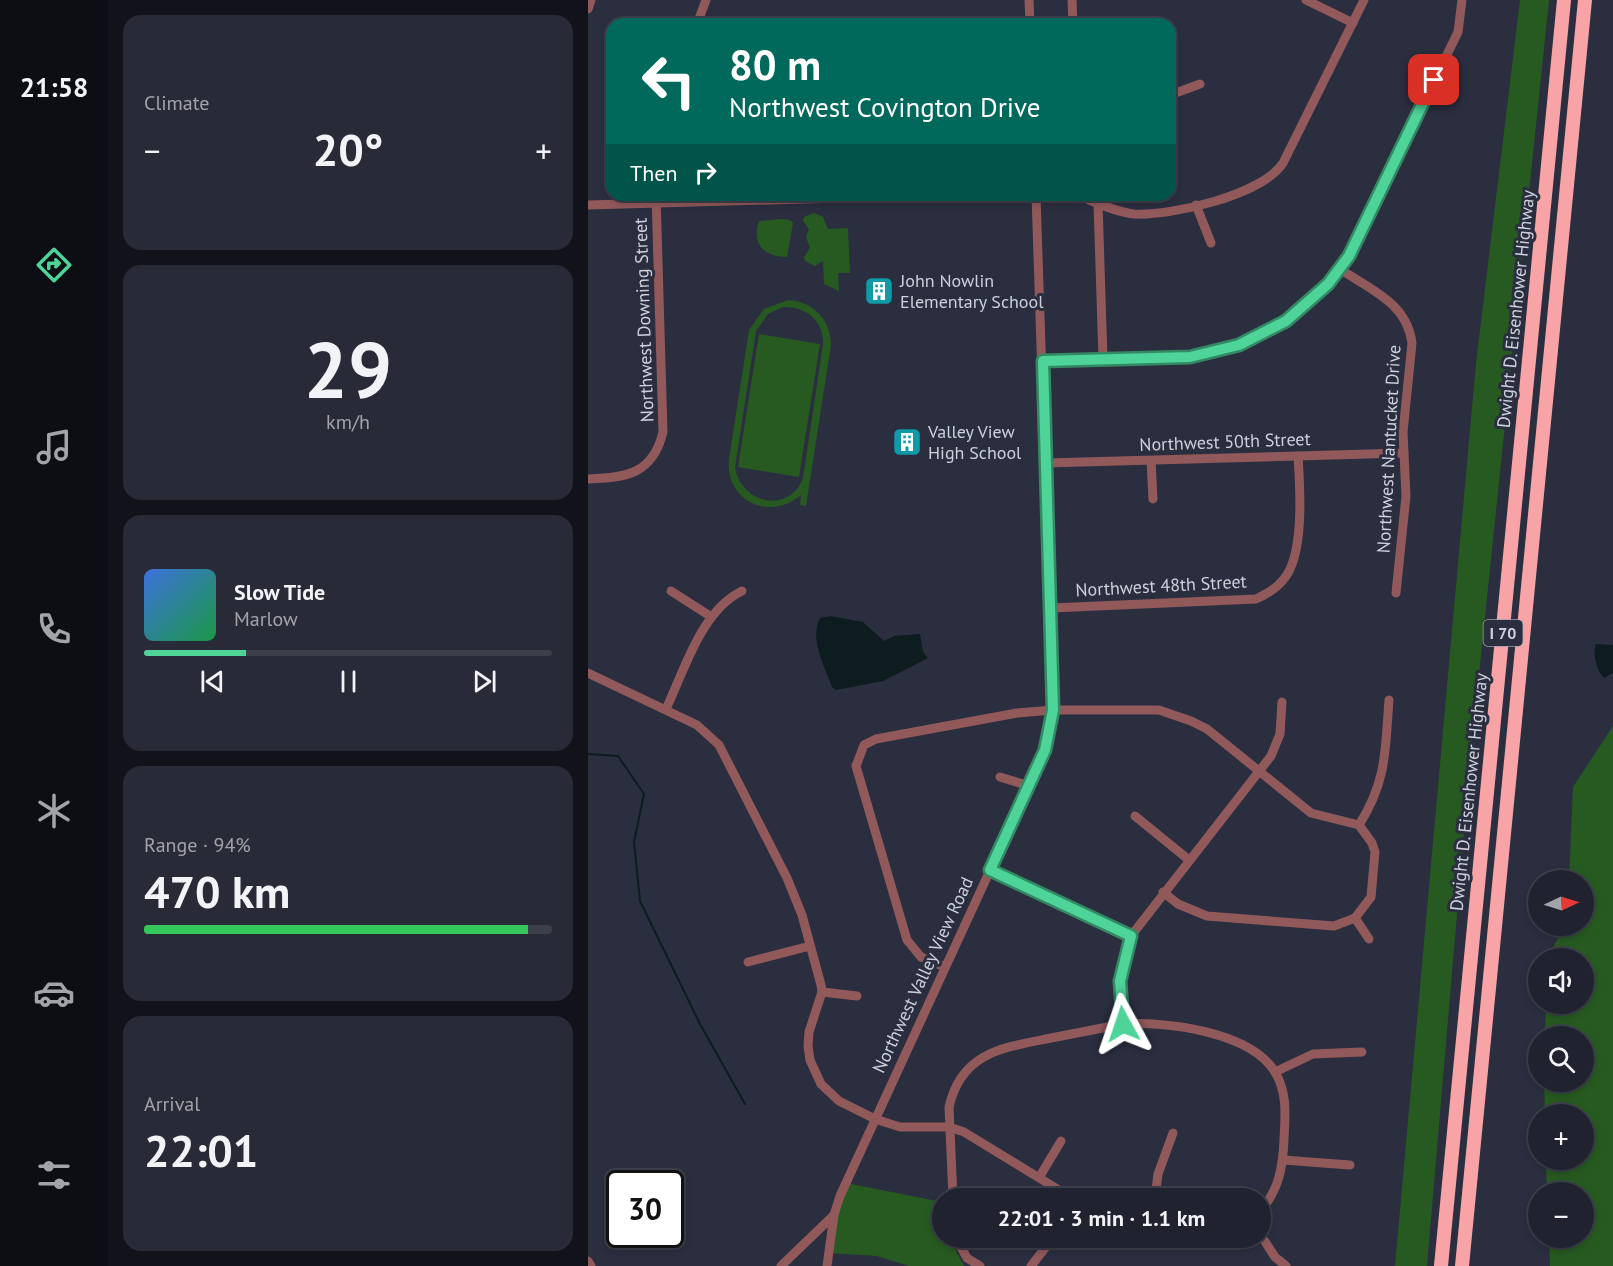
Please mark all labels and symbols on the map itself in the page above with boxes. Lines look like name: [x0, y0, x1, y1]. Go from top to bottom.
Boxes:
pin: [1408, 54, 1459, 105]
street label: Dwight D. Eisenhower Highway: [1492, 188, 1540, 429]
street label: Northwest Downing Street: [628, 217, 659, 423]
place label: John Nowlin Elementary School: [899, 269, 1044, 313]
building icon: John Nowlin Elementary School: [863, 275, 895, 307]
street label: Northwest Nantucket Drive: [1372, 344, 1405, 554]
place label: Valley View High School: [927, 420, 1022, 464]
building icon: Valley View High School: [891, 426, 923, 458]
street label: Northwest 50th Street: [1139, 427, 1311, 456]
street label: Northwest 48th Street: [1075, 570, 1247, 601]
road number: I 70: [1484, 620, 1522, 646]
street label: Dwight D. Eisenhower Highway: [1445, 671, 1493, 912]
north arrow: [1528, 870, 1594, 936]
street label: Northwest Valley View Road: [867, 873, 978, 1076]
position arrow: [1091, 992, 1155, 1056]
speed limit sign: 30: [606, 1170, 684, 1248]

